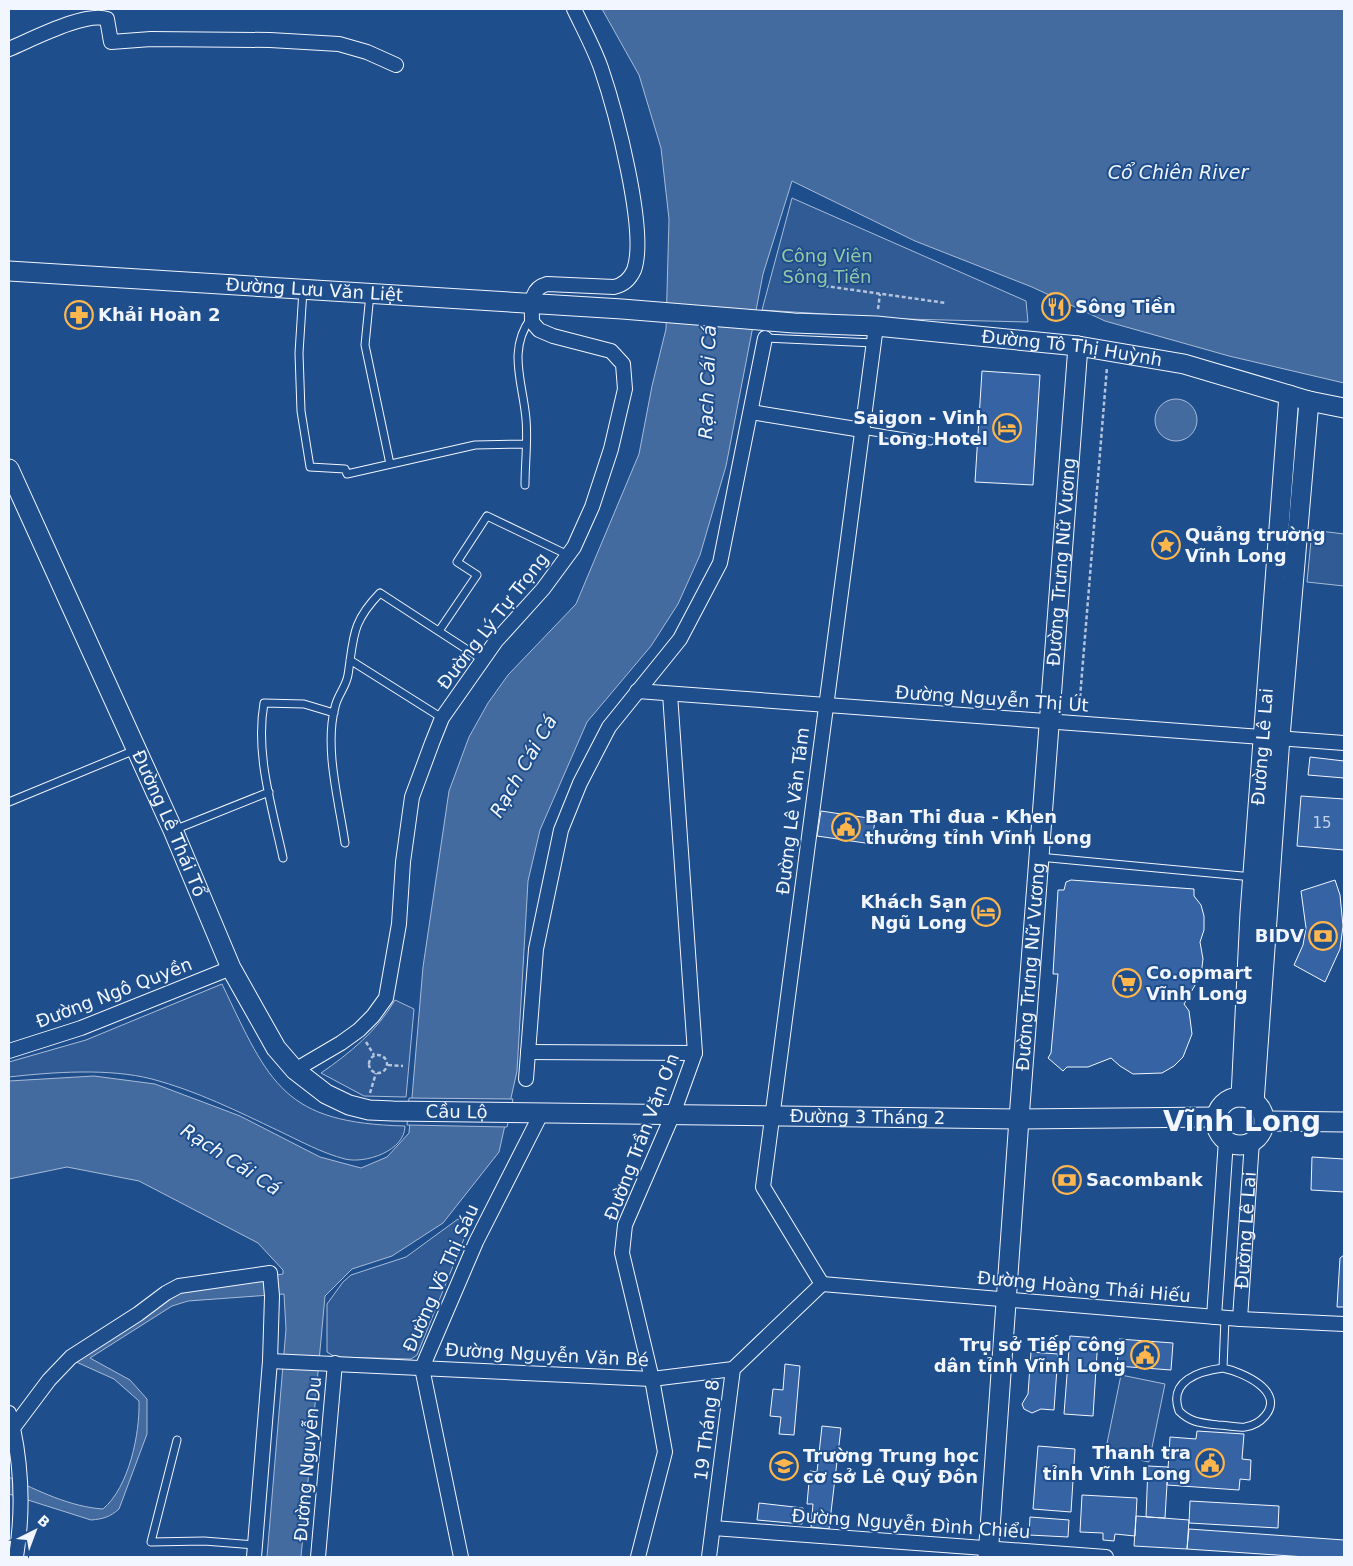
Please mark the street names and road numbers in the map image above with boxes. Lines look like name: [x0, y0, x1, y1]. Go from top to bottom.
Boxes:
street label: Đường Lưu Văn Liệt: [225, 273, 404, 305]
street label: Đường Tô Thị Huỳnh: [981, 326, 1164, 370]
street label: Đường Trưng Nữ Vương: [1043, 457, 1079, 667]
street label: Đường Lý Tự Trọng: [433, 548, 552, 693]
street label: Đường Nguyễn Thị Út: [895, 681, 1089, 716]
street label: Đường Lê Lai: [1247, 687, 1277, 806]
street label: Đường Lê Văn Tám: [772, 726, 813, 896]
street label: Đường Lê Thái Tổ: [128, 747, 211, 900]
street label: Đường Trưng Nữ Vương: [1012, 861, 1049, 1072]
street label: Đường Ngô Quyền: [33, 953, 195, 1032]
street label: Đường Trần Văn Ơn: [600, 1050, 683, 1223]
street label: Cầu Lộ: [426, 1100, 488, 1122]
street label: Đường 3 Tháng 2: [790, 1105, 946, 1128]
street label: Đường Lê Lai: [1231, 1171, 1260, 1290]
street label: Đường Võ Thị Sáu: [398, 1201, 483, 1355]
street label: Đường Hoàng Thái Hiếu: [976, 1267, 1192, 1306]
street label: Đường Nguyễn Văn Bé: [445, 1339, 649, 1370]
street label: Đường Nguyễn Du: [290, 1376, 325, 1542]
street label: 19 Tháng 8: [690, 1378, 723, 1482]
street label: Đường Nguyễn Đình Chiểu: [791, 1505, 1031, 1542]

